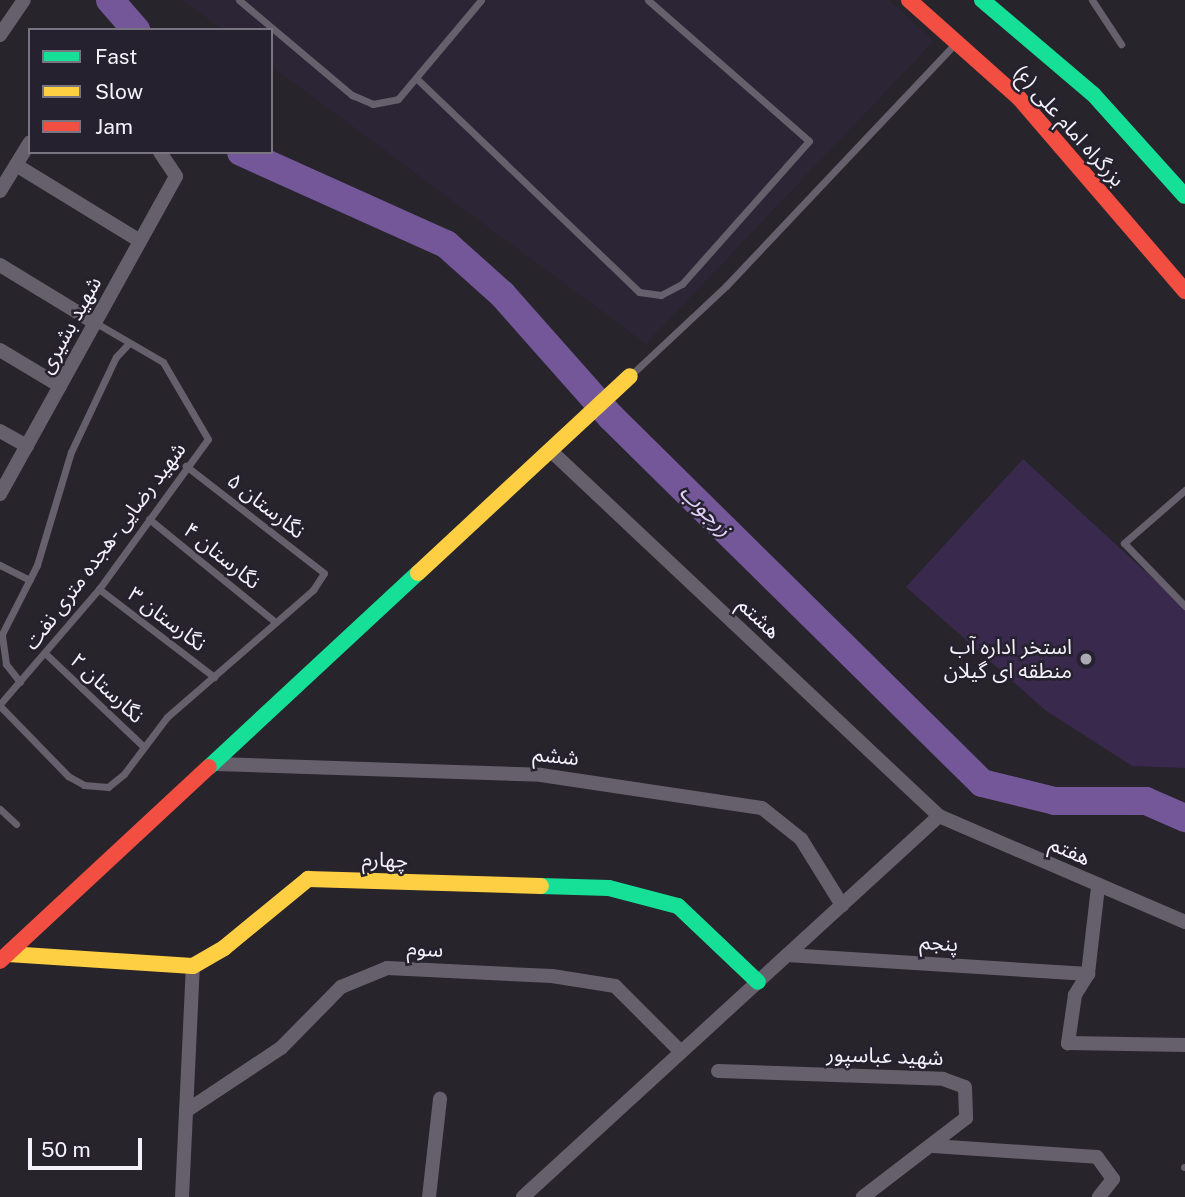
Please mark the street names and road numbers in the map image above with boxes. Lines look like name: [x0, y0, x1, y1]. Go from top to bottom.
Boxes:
street label: بزرگراه امام علی (ع): [1008, 60, 1130, 192]
street label: شهید بشیری: [33, 272, 107, 378]
street label: شهید رضایی -هجده متری نفت: [18, 436, 192, 656]
street label: نگارستان ۵: [222, 468, 310, 544]
street label: نگارستان ۴: [179, 517, 265, 595]
street label: نگارستان ۳: [123, 581, 211, 657]
street label: هشتم: [732, 592, 786, 644]
street label: نگارستان ۲: [65, 648, 149, 728]
street label: ششم: [532, 741, 580, 771]
street label: هفتم: [1046, 831, 1094, 871]
street label: چهارم: [361, 847, 409, 873]
street label: پنجم: [919, 929, 959, 957]
street label: سوم: [406, 935, 444, 963]
street label: شهید عباسپور: [826, 1041, 944, 1071]

